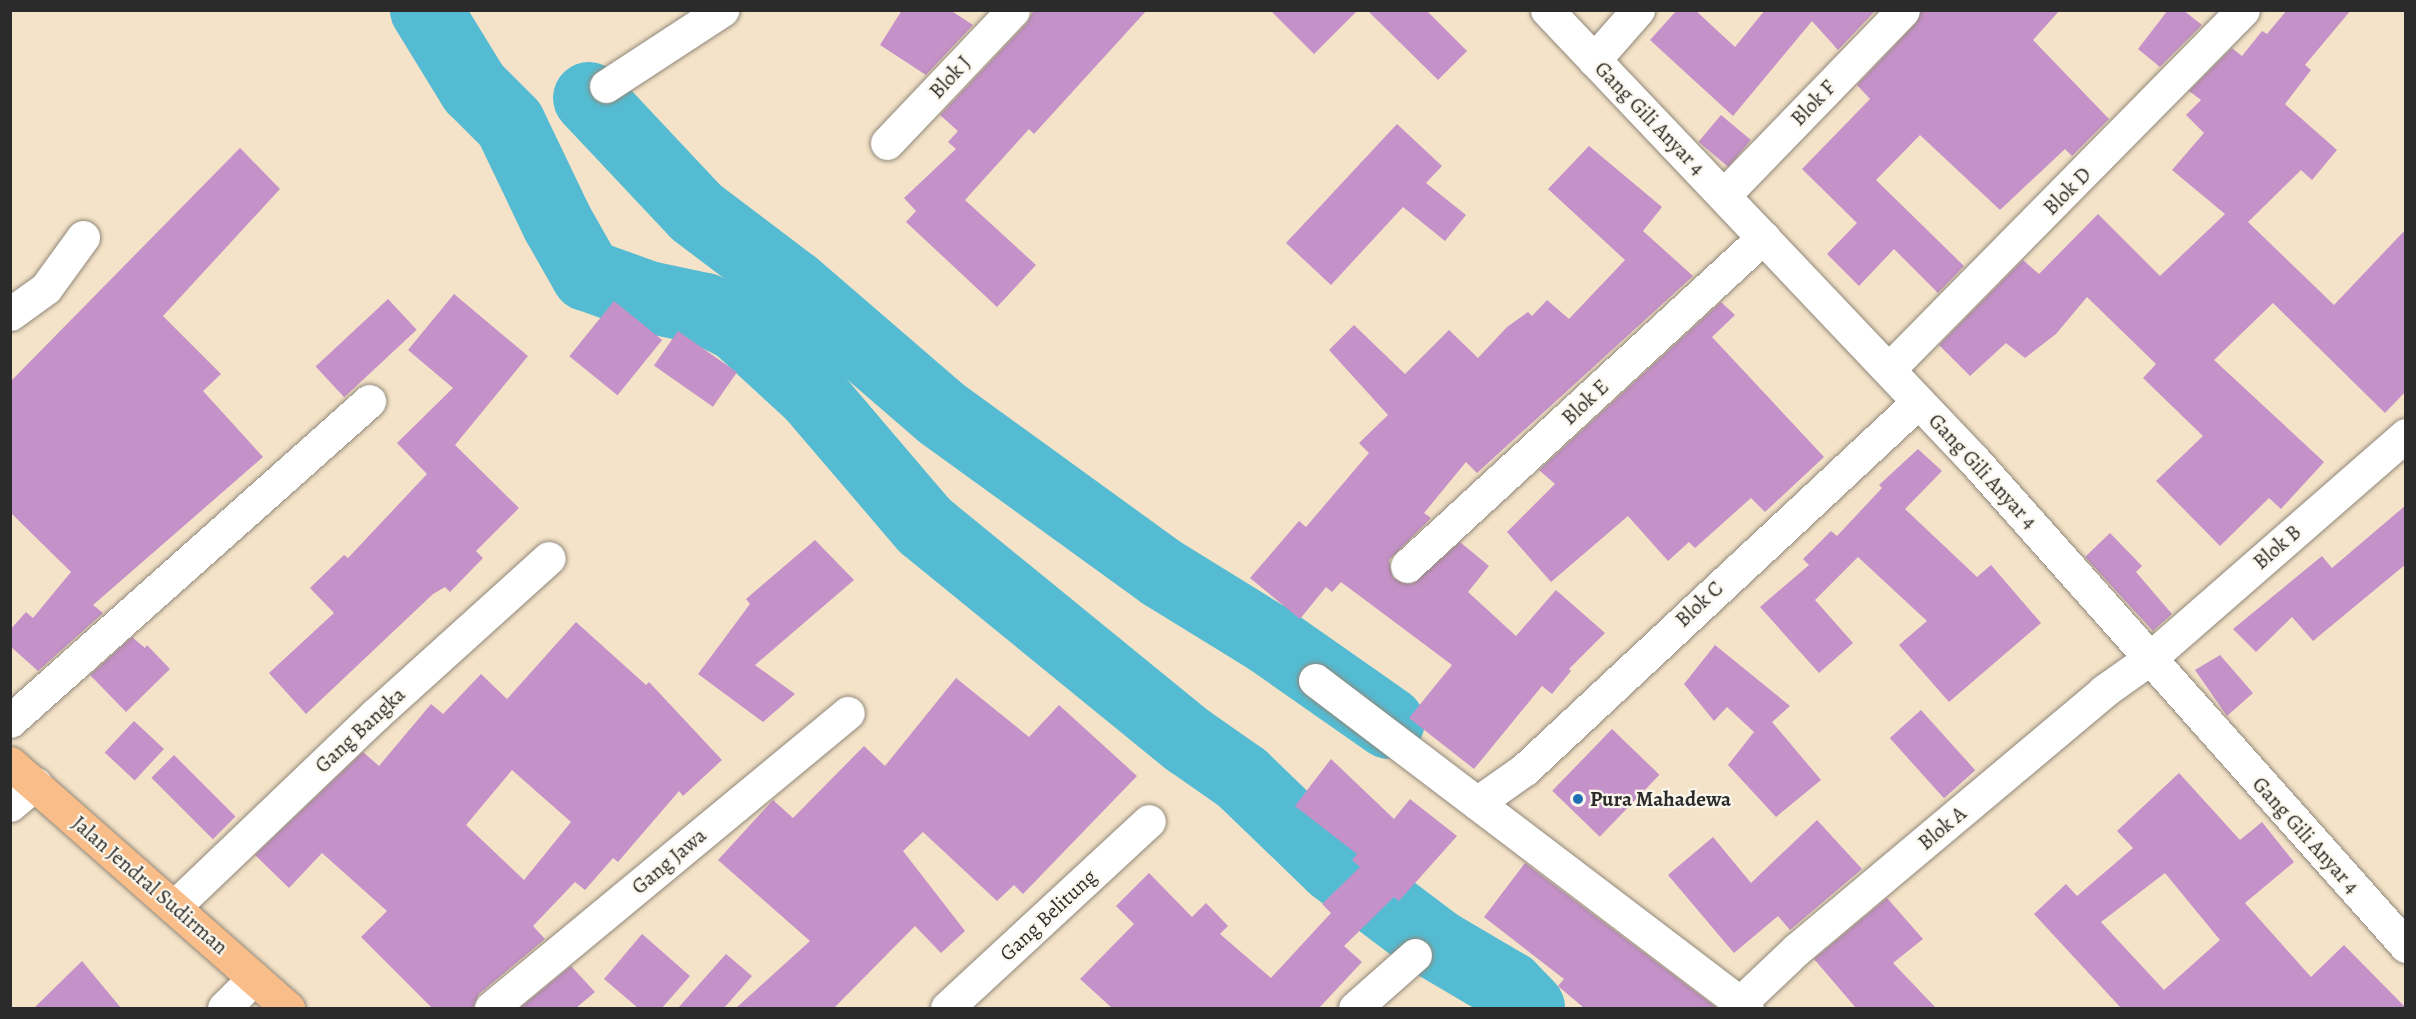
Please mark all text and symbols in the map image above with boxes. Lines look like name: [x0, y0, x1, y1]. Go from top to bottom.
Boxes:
street label: Blok J: [924, 50, 976, 104]
street label: Gang Gili Anyar 4: [1590, 56, 1710, 180]
street label: Blok F: [1785, 75, 1841, 131]
street label: Blok D: [2038, 162, 2096, 220]
street label: Blok E: [1556, 374, 1614, 430]
street label: Gang Gili Anyar 4: [1923, 408, 2043, 534]
street label: Blok B: [2248, 519, 2306, 575]
street label: Blok C: [1670, 576, 1728, 632]
street label: Gang Bangka: [310, 682, 410, 778]
street label: Gang Gili Anyar 4: [2247, 772, 2365, 898]
place label: Pura Mahadewa: [1590, 786, 1731, 812]
marker: Pura Mahadewa: [1571, 792, 1585, 806]
street label: Blok A: [1913, 801, 1971, 855]
street label: Jalan Jendral Sudirman: [67, 810, 233, 960]
street label: Gang Jawa: [627, 823, 711, 899]
street label: Gang Belitung: [994, 864, 1102, 966]

